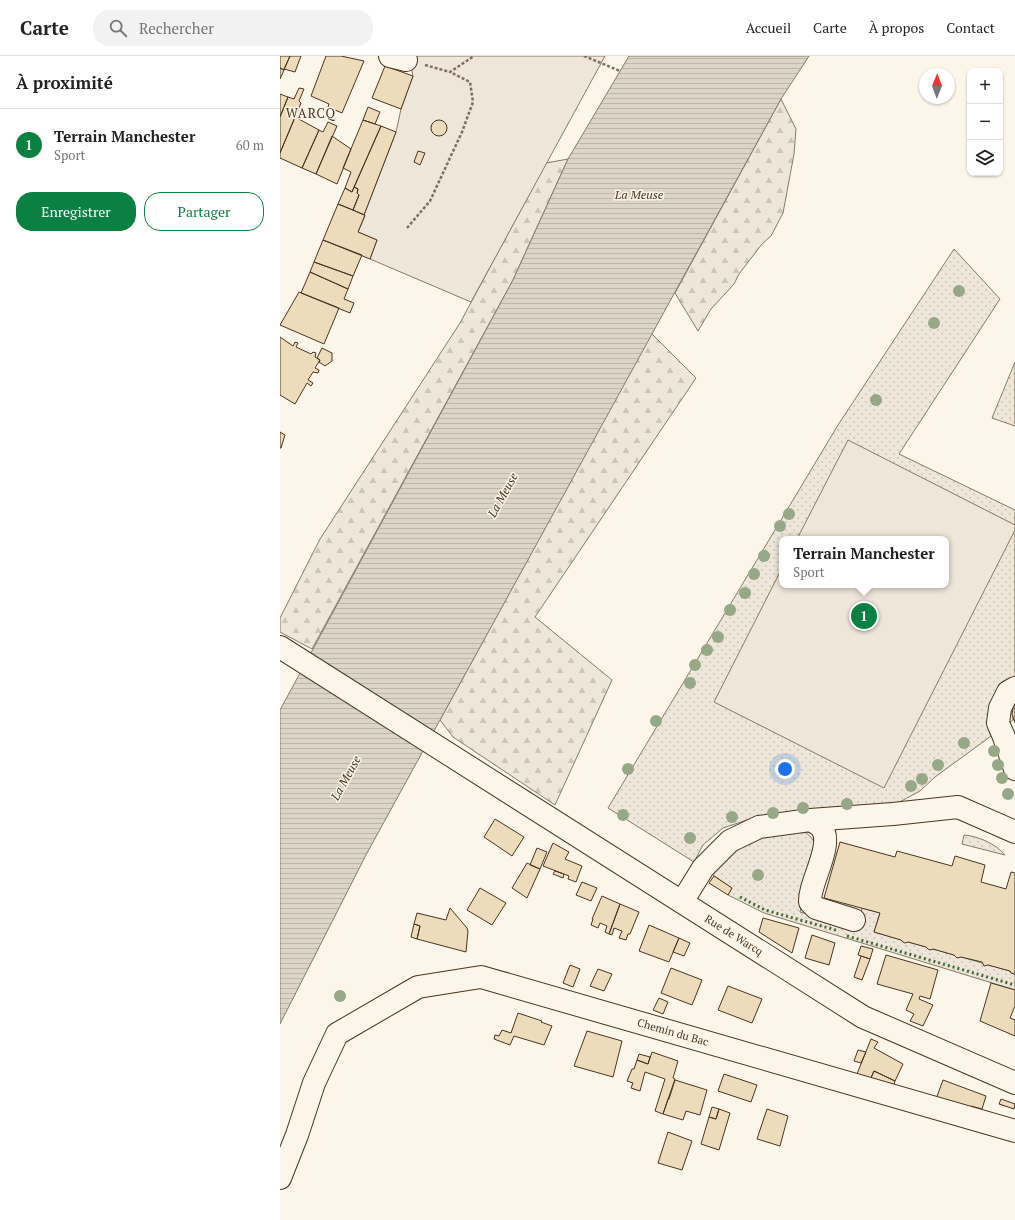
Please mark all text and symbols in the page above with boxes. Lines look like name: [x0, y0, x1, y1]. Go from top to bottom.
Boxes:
search box: [93, 10, 373, 46]
text: Carte: [20, 15, 69, 40]
icon: search: [107, 17, 129, 39]
text: Rechercher: [139, 18, 214, 38]
text: Accueil: [746, 18, 791, 37]
text: Carte: [813, 18, 847, 37]
text: À propos: [869, 18, 924, 37]
text: Contact: [946, 18, 995, 37]
north arrow: [919, 68, 955, 104]
map controls: [967, 68, 1003, 176]
button: +: [967, 68, 1003, 104]
text: À proximité: [16, 71, 113, 94]
district label: WARCQ: [286, 104, 336, 122]
button: −: [967, 104, 1003, 140]
text: Terrain Manchester: [54, 126, 195, 146]
text: 1: [25, 136, 33, 154]
text: 60 m: [236, 136, 264, 154]
button: layers: [967, 140, 1003, 176]
text: Sport: [54, 146, 85, 164]
water label: La Meuse: [614, 187, 664, 202]
button: Enregistrer: [16, 192, 136, 231]
button: Partager: [144, 192, 264, 231]
water label: La Meuse: [484, 469, 521, 520]
popup: [779, 536, 949, 588]
text: Terrain Manchester: [793, 543, 935, 563]
text: Sport: [793, 563, 825, 581]
pin: 1: [851, 601, 877, 631]
water label: La Meuse: [327, 752, 364, 803]
your location: [775, 759, 795, 779]
street label: Rue de Warcq: [702, 912, 766, 958]
street label: Chemin du Bac: [636, 1015, 710, 1049]

